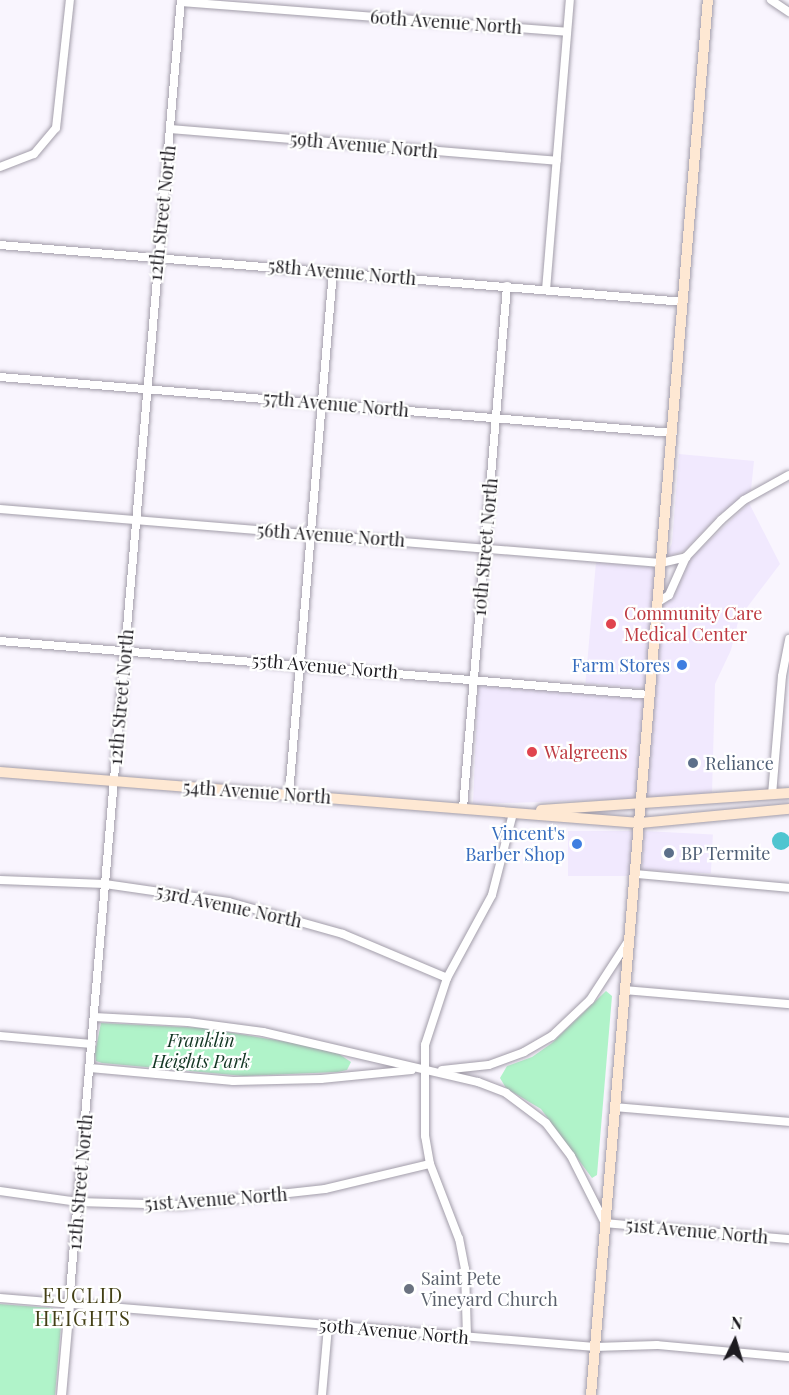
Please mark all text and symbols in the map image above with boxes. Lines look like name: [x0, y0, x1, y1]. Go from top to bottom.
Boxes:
street label: 60th Avenue North: [369, 6, 523, 38]
street label: 59th Avenue North: [289, 128, 439, 162]
street label: 12th Street North: [144, 144, 180, 282]
street label: 58th Avenue North: [267, 255, 417, 289]
street label: 57th Avenue North: [262, 387, 410, 421]
street label: 10th Street North: [468, 477, 502, 617]
street label: 56th Avenue North: [256, 519, 406, 551]
place label: Community Care Medical Center: [624, 603, 763, 646]
marker: Community Care Medical Center: [602, 615, 620, 633]
street label: 12th Street North: [104, 628, 138, 766]
street label: 55th Avenue North: [251, 649, 399, 683]
place label: Farm Stores: [572, 654, 670, 676]
marker: Farm Stores: [675, 658, 689, 672]
place label: Walgreens: [544, 741, 628, 763]
marker: Walgreens: [525, 745, 539, 759]
place label: Reliance: [705, 752, 774, 774]
marker: Reliance: [686, 756, 700, 770]
street label: 54th Avenue North: [182, 776, 332, 808]
place label: Vincent's Barber Shop: [465, 823, 565, 866]
marker: Vincent's Barber Shop: [570, 837, 584, 851]
place label: BP Termite: [681, 842, 771, 864]
marker: BP Termite: [662, 846, 676, 860]
street label: 53rd Avenue North: [154, 880, 304, 932]
park label: Franklin Heights Park: [152, 1030, 250, 1072]
street label: 12th Street North: [63, 1113, 97, 1251]
street label: 51st Avenue North: [143, 1183, 289, 1215]
street label: 51st Avenue North: [624, 1214, 770, 1248]
place label: Saint Pete Vineyard Church: [421, 1268, 558, 1310]
marker: Saint Pete Vineyard Church: [402, 1282, 416, 1296]
district label: EUCLID HEIGHTS: [35, 1283, 131, 1330]
north arrow: [705, 1311, 765, 1371]
text: N: [730, 1312, 743, 1334]
street label: 50th Avenue North: [318, 1314, 470, 1348]

